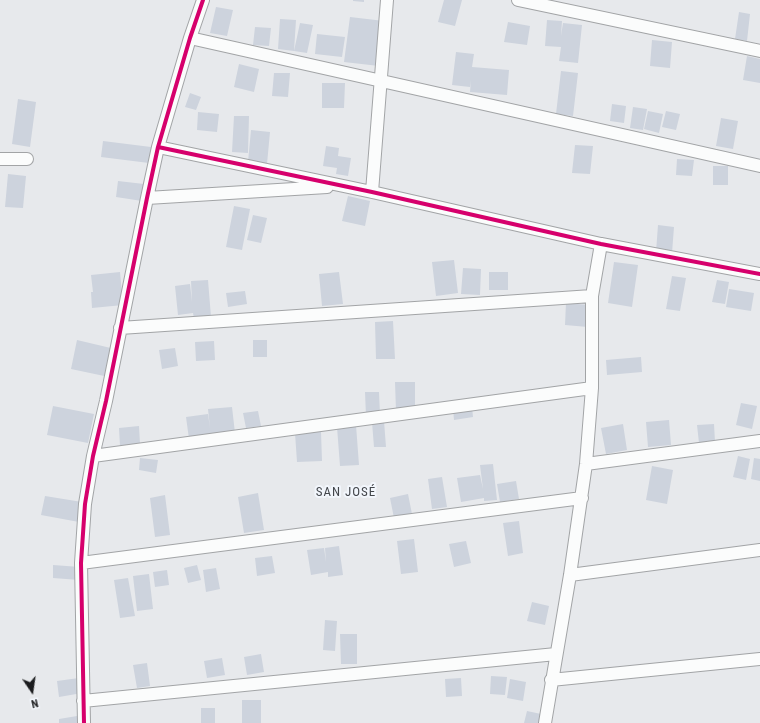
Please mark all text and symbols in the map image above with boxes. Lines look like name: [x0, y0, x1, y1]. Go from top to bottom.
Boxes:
district label: SAN JOSÉ: [316, 485, 376, 501]
north arrow: [12, 671, 52, 711]
text: N: [30, 696, 40, 710]

